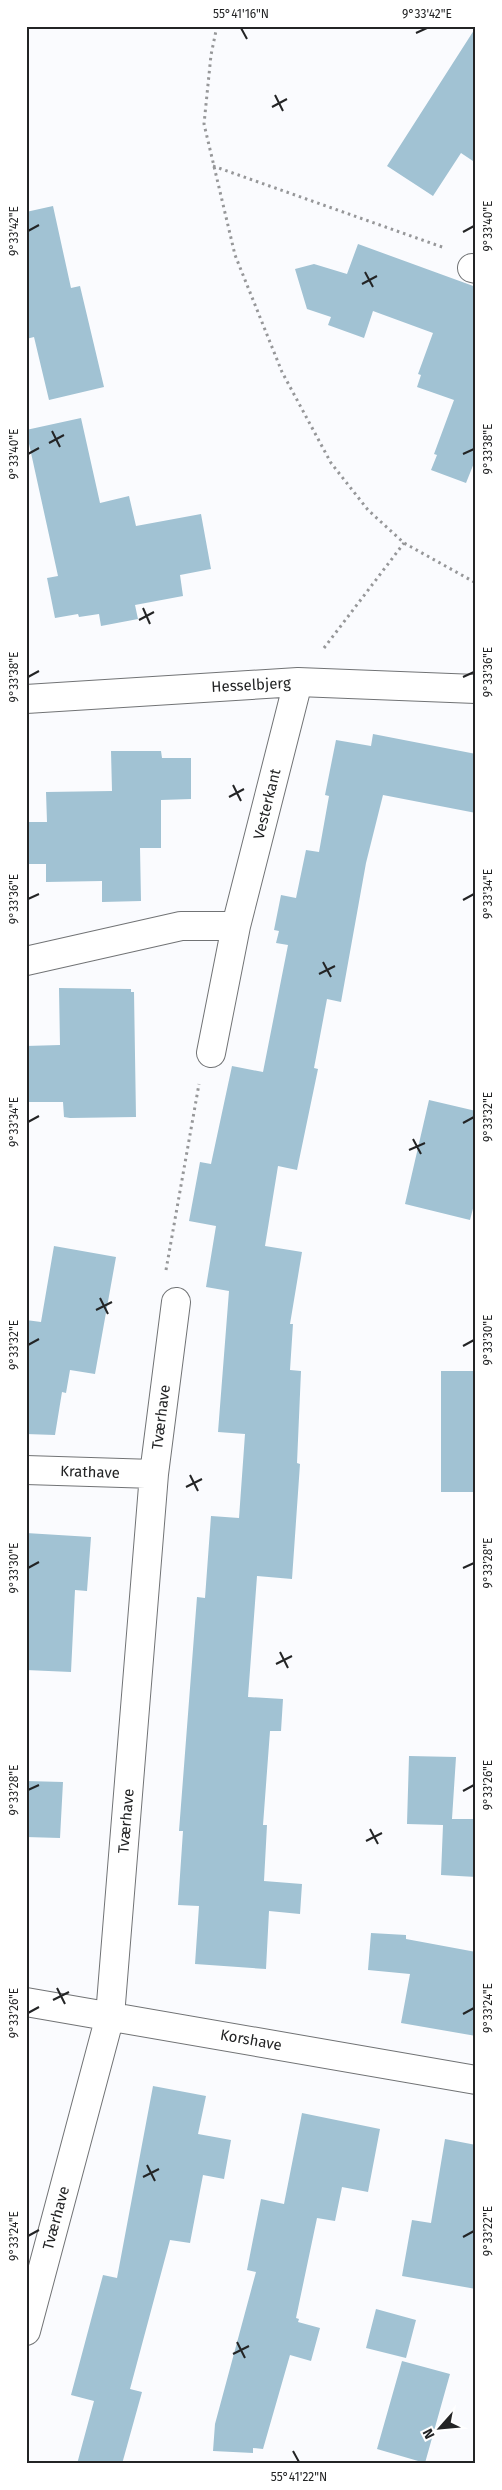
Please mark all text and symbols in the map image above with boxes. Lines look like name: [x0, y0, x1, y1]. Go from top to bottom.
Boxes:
text: 55°41'16"N: [213, 7, 269, 21]
text: 9°33'42"E: [402, 7, 452, 21]
text: 9°33'40"E: [481, 201, 495, 251]
text: 9°33'42"E: [7, 206, 21, 256]
text: 9°33'38"E: [481, 424, 495, 474]
text: 9°33'40"E: [7, 429, 21, 479]
text: 9°33'36"E: [481, 647, 495, 697]
text: 9°33'38"E: [7, 652, 21, 702]
street label: Hesselbjerg: [211, 674, 291, 696]
street label: Vesterkant: [250, 766, 285, 841]
text: 9°33'34"E: [481, 869, 495, 919]
text: 9°33'36"E: [7, 874, 21, 924]
text: 9°33'32"E: [481, 1092, 495, 1142]
text: 9°33'34"E: [7, 1097, 21, 1147]
text: 9°33'30"E: [481, 1315, 495, 1365]
text: 9°33'32"E: [7, 1320, 21, 1370]
street label: Tværhave: [148, 1384, 174, 1450]
street label: Krathave: [60, 1462, 120, 1482]
text: 9°33'28"E: [481, 1538, 495, 1588]
text: 9°33'30"E: [7, 1543, 21, 1593]
text: 9°33'26"E: [481, 1760, 495, 1810]
text: 9°33'28"E: [7, 1765, 21, 1815]
street label: Tværhave: [114, 1788, 138, 1854]
text: 9°33'24"E: [481, 1983, 495, 2033]
text: 9°33'26"E: [7, 1988, 21, 2038]
street label: Korshave: [219, 2026, 283, 2054]
street label: Tværhave: [39, 2184, 73, 2252]
text: 9°33'22"E: [481, 2206, 495, 2256]
text: 9°33'24"E: [7, 2211, 21, 2261]
north arrow: [414, 2402, 464, 2452]
text: N: [419, 2426, 439, 2442]
text: 55°41'22"N: [271, 2470, 327, 2484]

